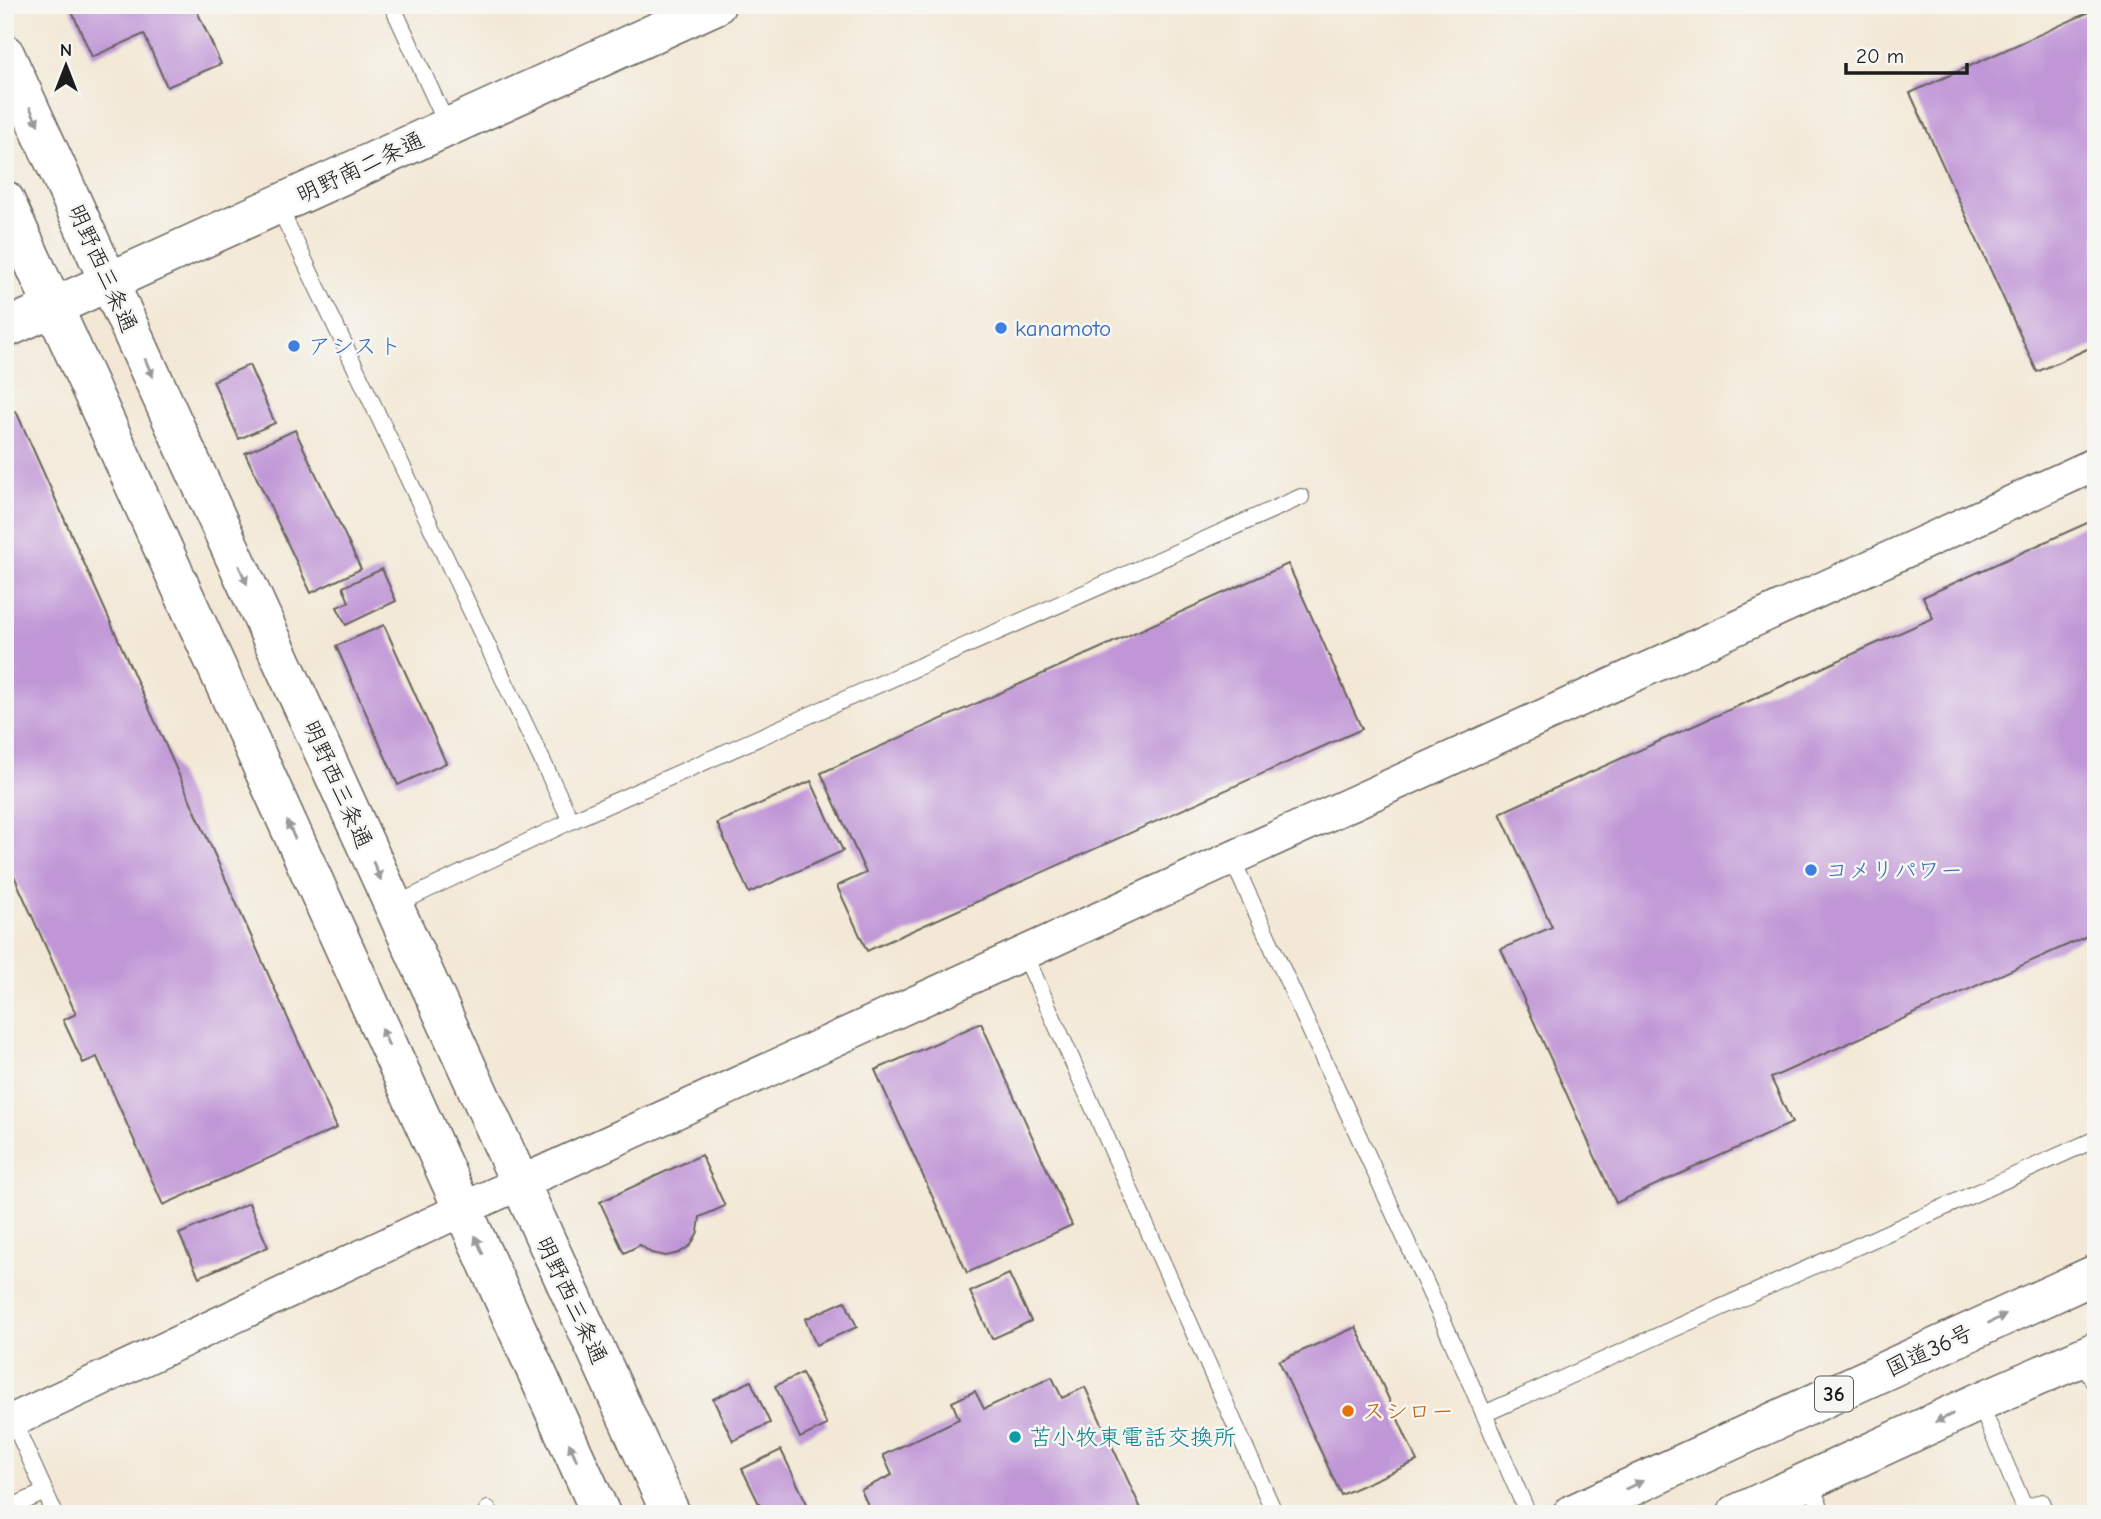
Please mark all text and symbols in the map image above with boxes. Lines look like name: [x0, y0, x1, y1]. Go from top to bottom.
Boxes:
north arrow: [32, 32, 102, 102]
scale bar: [1846, 32, 1966, 76]
text: N: [60, 39, 72, 61]
text: 20 m: [1856, 44, 1904, 68]
one-way arrow: [28, 106, 40, 126]
street label: 明野南二条通: [292, 126, 428, 209]
street label: 明野西三条通: [62, 200, 143, 337]
place label: kanamoto: [1015, 315, 1111, 342]
marker: kanamoto: [993, 320, 1009, 336]
place label: アシスト: [308, 333, 401, 360]
marker: アシスト: [286, 338, 302, 354]
one-way arrow: [143, 357, 154, 378]
one-way arrow: [237, 565, 249, 585]
street label: 明野西三条通: [297, 716, 378, 853]
one-way arrow: [285, 820, 297, 840]
place label: コメリパワー: [1825, 857, 1963, 884]
one-way arrow: [371, 861, 383, 881]
marker: コメリパワー: [1803, 862, 1819, 878]
one-way arrow: [379, 1027, 391, 1047]
street label: 明野西三条通: [530, 1232, 613, 1368]
one-way arrow: [473, 1234, 484, 1255]
one-way arrow: [1987, 1313, 2007, 1325]
street label: 国道36号: [1881, 1319, 1977, 1382]
road number: 36: [1815, 1376, 1853, 1412]
place label: スシロー: [1362, 1398, 1454, 1425]
marker: スシロー: [1340, 1403, 1356, 1419]
one-way arrow: [1934, 1412, 1954, 1424]
place label: 苫小牧東電話交換所: [1029, 1424, 1236, 1451]
marker: 苫小牧東電話交換所: [1007, 1429, 1023, 1445]
one-way arrow: [567, 1441, 578, 1462]
one-way arrow: [1624, 1479, 1644, 1491]

